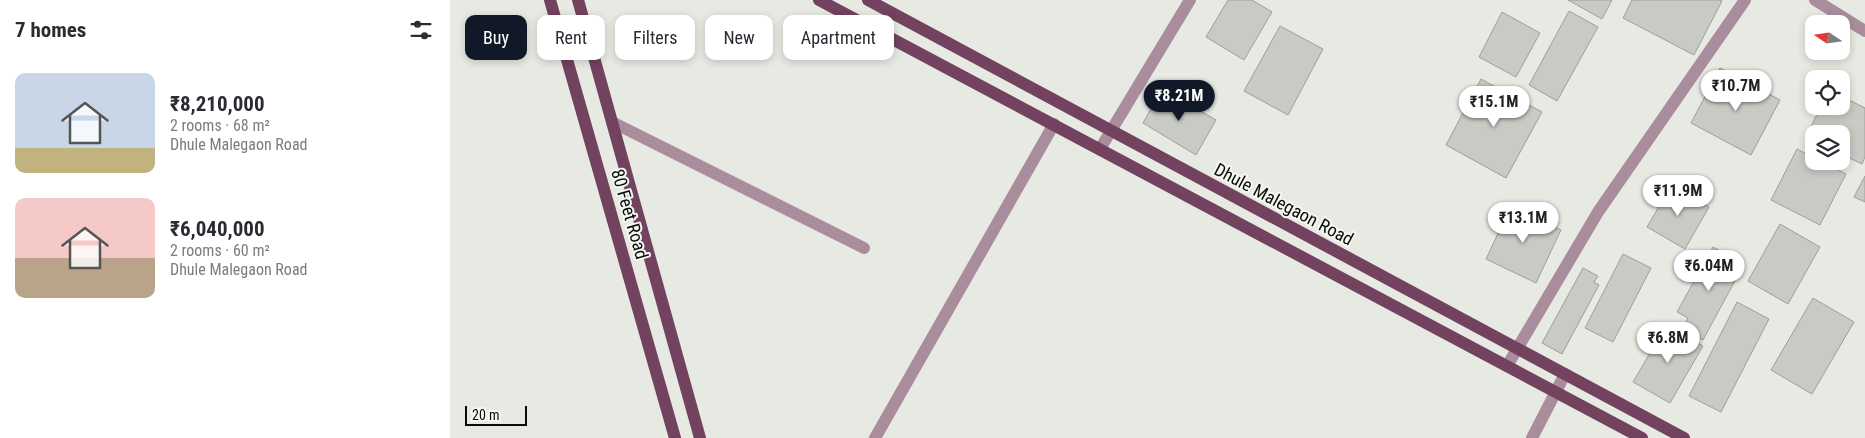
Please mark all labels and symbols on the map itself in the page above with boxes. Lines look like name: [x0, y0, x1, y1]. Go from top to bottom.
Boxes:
north arrow: [1805, 15, 1850, 60]
pin: ₹10.7M: [1695, 70, 1777, 112]
pin: ₹8.21M: [1138, 80, 1220, 122]
pin: ₹15.1M: [1453, 86, 1535, 128]
street label: Dhule Malegaon Road: [1211, 158, 1357, 250]
street label: 80 Feet Road: [607, 166, 653, 262]
pin: ₹11.9M: [1637, 174, 1719, 217]
pin: ₹13.1M: [1482, 202, 1564, 244]
pin: ₹6.04M: [1668, 250, 1750, 292]
pin: ₹6.8M: [1633, 322, 1703, 364]
scale bar: [465, 403, 528, 426]

